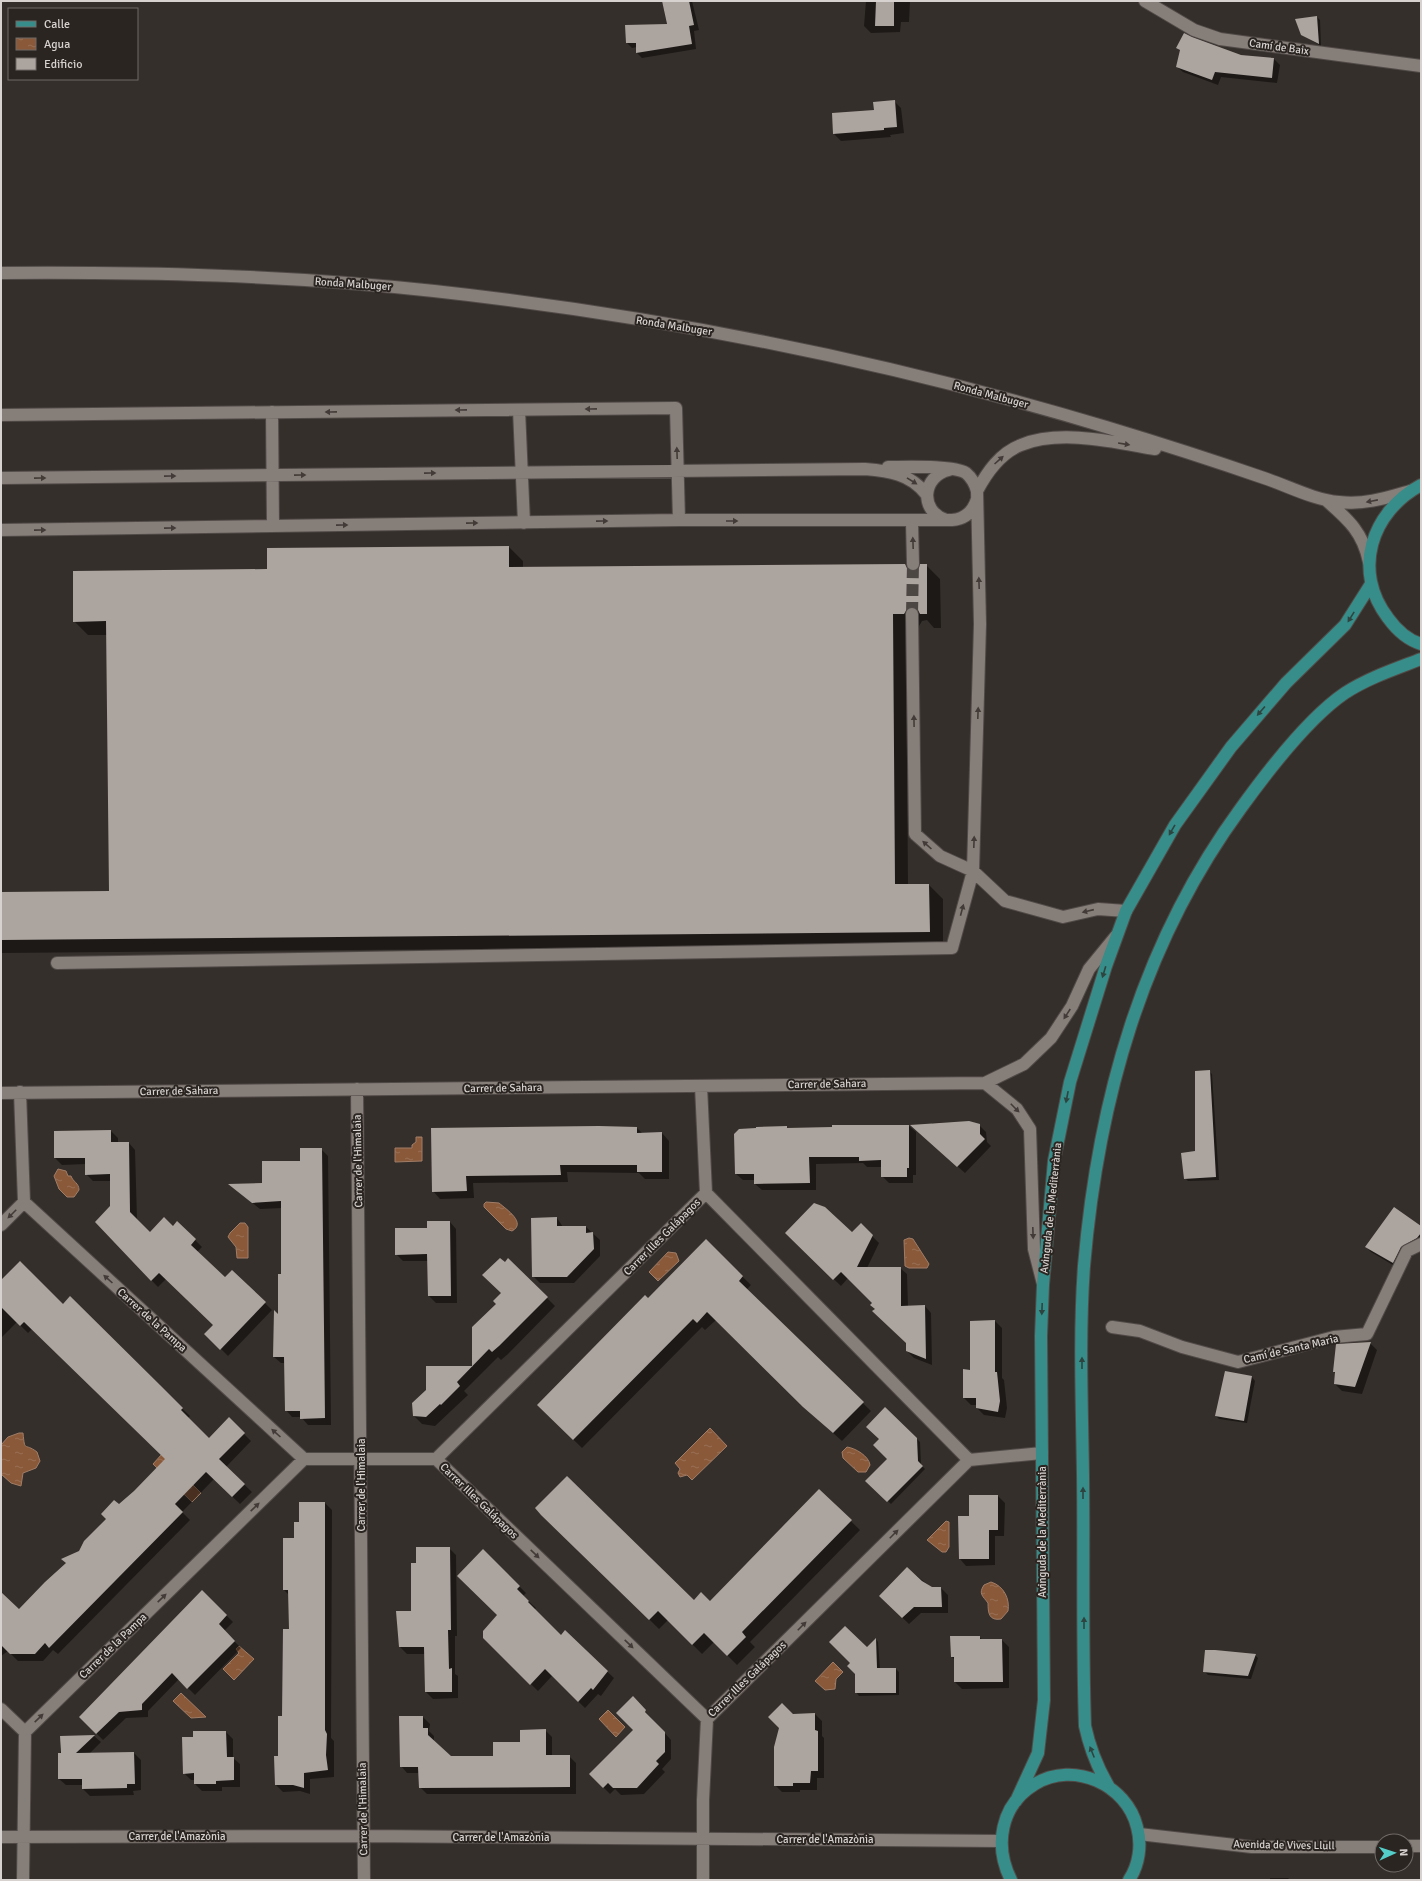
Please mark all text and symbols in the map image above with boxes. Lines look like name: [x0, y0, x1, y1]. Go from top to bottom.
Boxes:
legend: [8, 8, 138, 80]
text: Calle: [44, 17, 70, 32]
street label: Camí de Baix: [1248, 36, 1310, 58]
text: Agua: [44, 37, 70, 52]
text: Edificio: [44, 57, 82, 72]
street label: Ronda Malbuger: [314, 275, 392, 293]
street label: Ronda Malbuger: [635, 314, 713, 338]
street label: Ronda Malbuger: [952, 379, 1030, 411]
one-way arrow: [584, 406, 597, 412]
one-way arrow: [454, 407, 467, 413]
one-way arrow: [324, 409, 337, 415]
one-way arrow: [1117, 441, 1130, 447]
one-way arrow: [674, 447, 681, 459]
one-way arrow: [995, 456, 1004, 465]
one-way arrow: [424, 470, 437, 476]
one-way arrow: [294, 472, 307, 478]
one-way arrow: [164, 473, 177, 479]
one-way arrow: [34, 474, 46, 481]
one-way arrow: [906, 477, 917, 484]
one-way arrow: [1366, 499, 1379, 505]
one-way arrow: [596, 518, 609, 524]
one-way arrow: [726, 518, 739, 524]
one-way arrow: [466, 520, 479, 526]
one-way arrow: [336, 522, 349, 528]
one-way arrow: [164, 525, 177, 531]
one-way arrow: [34, 527, 47, 533]
one-way arrow: [909, 537, 916, 549]
one-way arrow: [976, 576, 982, 589]
one-way arrow: [1347, 611, 1354, 623]
one-way arrow: [975, 706, 981, 719]
one-way arrow: [1257, 706, 1266, 717]
one-way arrow: [911, 714, 917, 727]
one-way arrow: [1169, 824, 1176, 836]
one-way arrow: [971, 835, 977, 848]
one-way arrow: [922, 841, 933, 850]
one-way arrow: [960, 904, 966, 916]
one-way arrow: [1082, 908, 1094, 914]
one-way arrow: [1101, 967, 1107, 979]
one-way arrow: [1063, 1009, 1071, 1019]
street label: Carrer de Sahara: [788, 1077, 867, 1091]
street label: Carrer de Sahara: [464, 1081, 543, 1095]
street label: Carrer de Sahara: [140, 1084, 219, 1098]
one-way arrow: [1063, 1091, 1069, 1103]
one-way arrow: [1010, 1103, 1020, 1113]
street label: Carrer de l'Himalaia: [351, 1114, 365, 1208]
street label: Avinguda de la Mediterrània: [1038, 1141, 1064, 1274]
street label: Carrer Illes Galápagos: [621, 1196, 703, 1278]
one-way arrow: [7, 1209, 17, 1219]
one-way arrow: [1030, 1227, 1036, 1240]
one-way arrow: [102, 1274, 113, 1283]
street label: Carrer de la Pampa: [115, 1285, 190, 1355]
one-way arrow: [1039, 1303, 1046, 1315]
street label: Camí de Santa Maria: [1242, 1332, 1340, 1366]
one-way arrow: [1079, 1356, 1085, 1369]
one-way arrow: [270, 1428, 281, 1437]
street label: Carrer de l'Himalaia: [355, 1438, 368, 1532]
street label: Carrer Illes Galápagos: [437, 1460, 521, 1542]
street label: Avinguda de la Mediterrània: [1036, 1466, 1049, 1598]
one-way arrow: [1080, 1486, 1086, 1499]
one-way arrow: [250, 1502, 260, 1512]
one-way arrow: [889, 1529, 899, 1539]
one-way arrow: [530, 1549, 540, 1559]
one-way arrow: [157, 1593, 167, 1603]
street label: Carrer de la Pampa: [77, 1610, 150, 1682]
one-way arrow: [1081, 1616, 1087, 1629]
one-way arrow: [797, 1621, 807, 1631]
street label: Carrer Illes Galápagos: [705, 1638, 789, 1720]
one-way arrow: [624, 1639, 633, 1648]
one-way arrow: [34, 1713, 44, 1723]
one-way arrow: [1088, 1745, 1094, 1757]
street label: Carrer de l'Himalaia: [356, 1762, 370, 1856]
street label: Carrer de l'Amazònia: [128, 1830, 226, 1843]
street label: Carrer de l'Amazònia: [452, 1831, 550, 1844]
street label: Carrer de l'Amazònia: [776, 1833, 874, 1846]
north arrow: [1374, 1833, 1414, 1873]
street label: Avenida de Vives Llull: [1233, 1838, 1335, 1852]
text: N: [1397, 1848, 1410, 1857]

